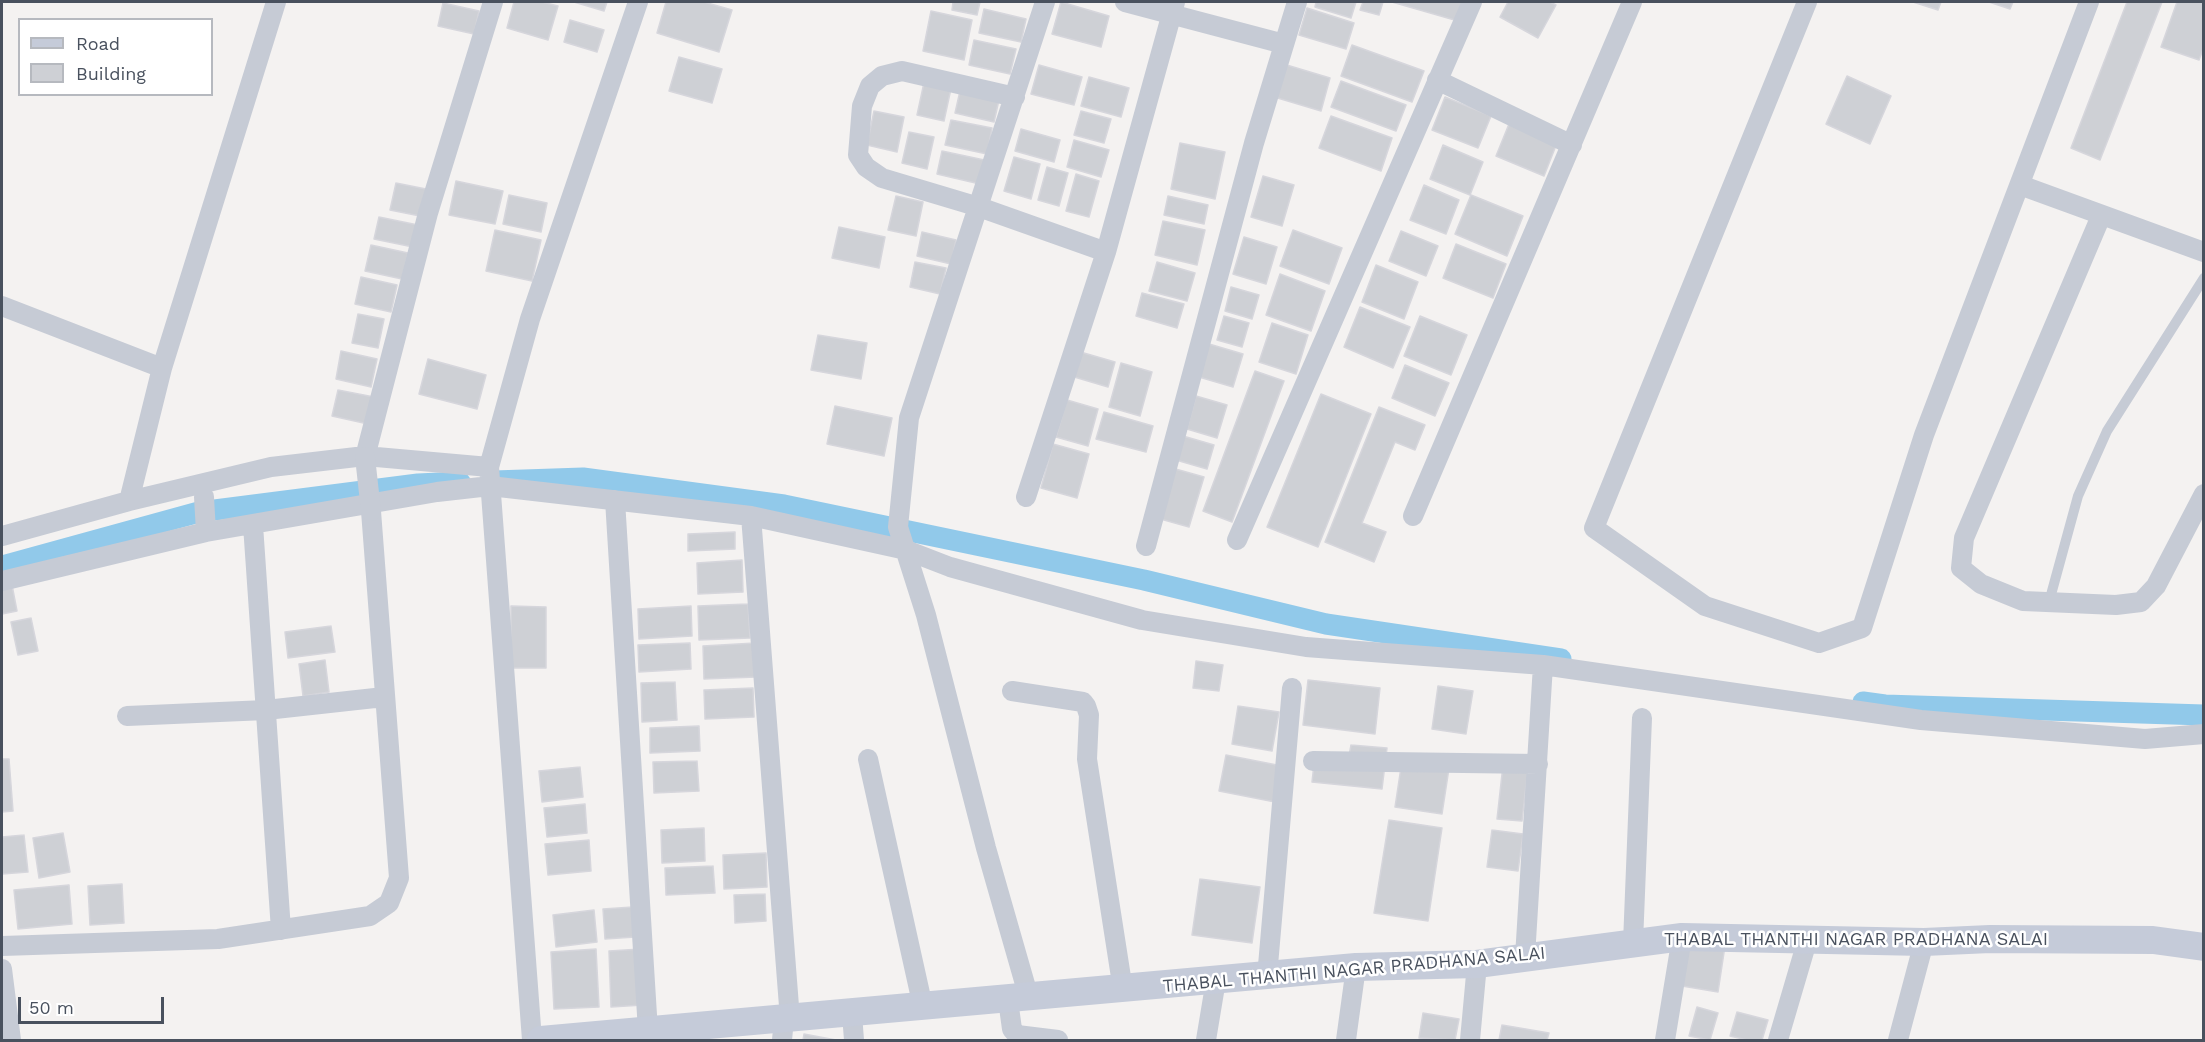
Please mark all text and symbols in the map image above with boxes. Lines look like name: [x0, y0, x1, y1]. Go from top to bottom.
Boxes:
legend: [18, 18, 213, 96]
text: Road: [76, 33, 120, 54]
text: Building: [76, 63, 146, 84]
street label: THABAL THANTHI NAGAR PRADHANA SALAI: [1664, 929, 2048, 951]
street label: THABAL THANTHI NAGAR PRADHANA SALAI: [1162, 943, 1546, 997]
scale bar: [21, 985, 166, 1023]
text: 50 m: [29, 997, 74, 1018]

